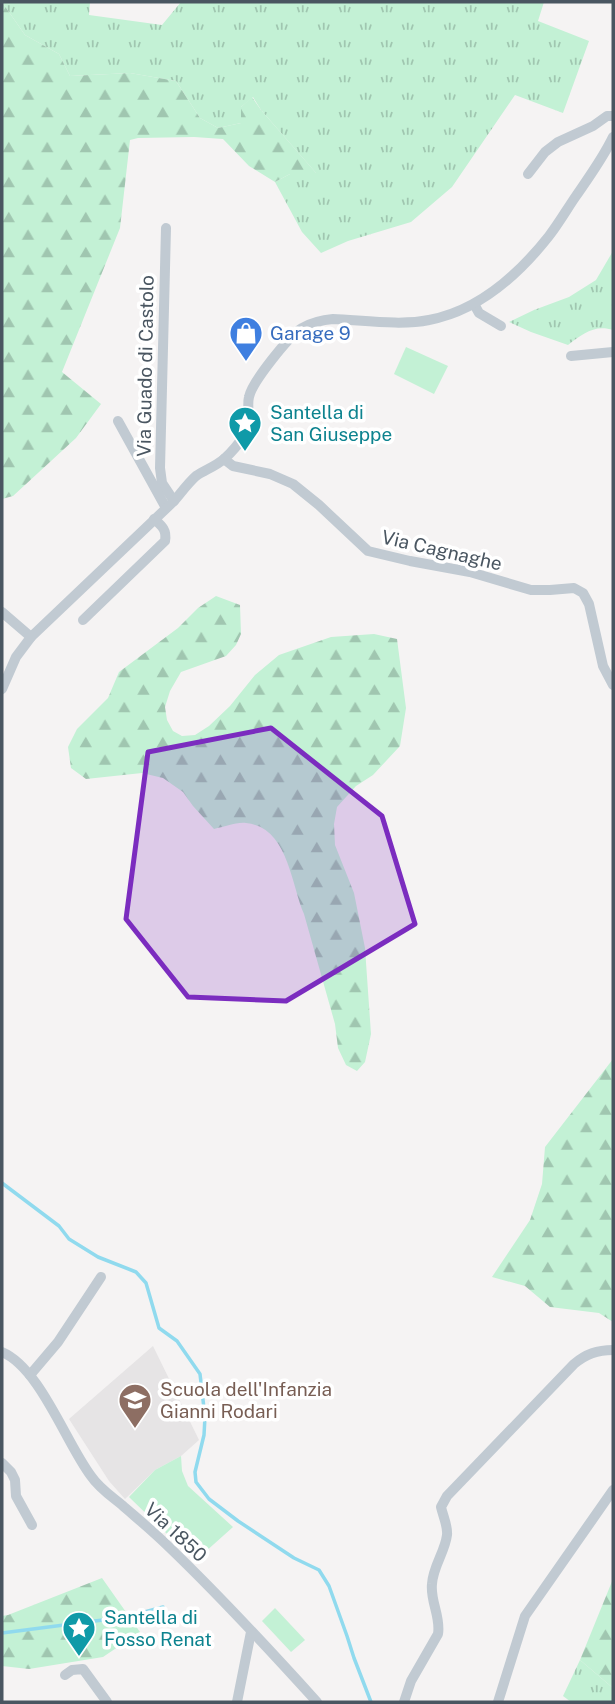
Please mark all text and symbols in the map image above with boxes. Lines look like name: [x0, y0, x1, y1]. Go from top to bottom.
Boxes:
street label: Via Guado di Castolo: [132, 275, 158, 457]
shop icon: Garage 9: [227, 314, 265, 363]
place label: Garage 9: [270, 322, 351, 344]
place label: Santella di San Giuseppe: [270, 401, 392, 445]
place icon: Santella di San Giuseppe: [226, 404, 264, 453]
street label: Via Cagnaghe: [380, 525, 504, 575]
place label: Scuola dell'Infanzia Gianni Rodari: [160, 1378, 332, 1422]
school or university icon: Scuola dell'Infanzia Gianni Rodari: [116, 1381, 154, 1430]
street label: Via 1850: [141, 1498, 211, 1566]
place label: Santella di Fosso Renat: [104, 1606, 212, 1650]
place icon: Santella di Fosso Renat: [60, 1609, 98, 1658]

